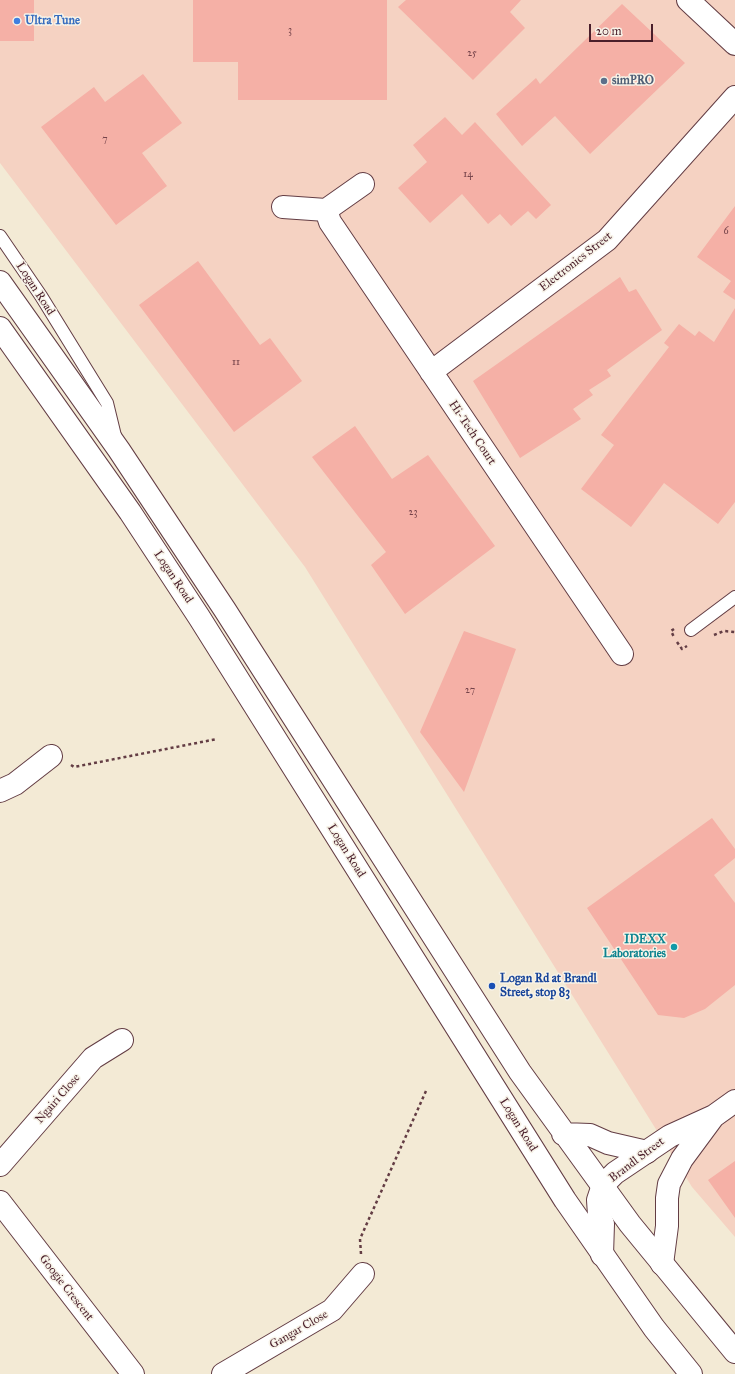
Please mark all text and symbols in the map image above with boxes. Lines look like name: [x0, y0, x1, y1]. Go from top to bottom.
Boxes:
place label: Ultra Tune: [25, 14, 80, 28]
marker: Ultra Tune: [12, 16, 22, 26]
scale bar: [591, 16, 655, 42]
text: 20 m: [596, 24, 622, 38]
house number: 3: [288, 25, 292, 37]
house number: 25: [467, 48, 477, 60]
place label: simPRO: [612, 74, 654, 88]
marker: simPRO: [599, 76, 609, 86]
house number: 7: [102, 134, 108, 146]
house number: 14: [463, 169, 473, 181]
house number: 6: [723, 226, 729, 238]
street label: Electronics Street: [537, 229, 615, 295]
street label: Logan Road: [13, 260, 57, 318]
house number: 11: [232, 357, 240, 369]
street label: Hi-Tech Court: [445, 398, 499, 468]
house number: 23: [409, 507, 417, 519]
street label: Logan Road: [150, 548, 196, 606]
house number: 27: [465, 685, 475, 697]
street label: Logan Road: [324, 822, 368, 880]
place label: IDEXX Laboratories: [603, 933, 666, 961]
marker: IDEXX Laboratories: [669, 942, 679, 952]
place label: Logan Rd at Brandl Street, stop 83: [500, 972, 597, 1000]
marker: Logan Rd at Brandl Street, stop 83: [487, 981, 497, 991]
street label: Ngairi Close: [32, 1071, 84, 1127]
street label: Logan Road: [496, 1096, 540, 1154]
street label: Brandl Street: [606, 1135, 668, 1185]
street label: Googie Crescent: [36, 1252, 96, 1324]
street label: Gangar Close: [267, 1308, 331, 1352]

